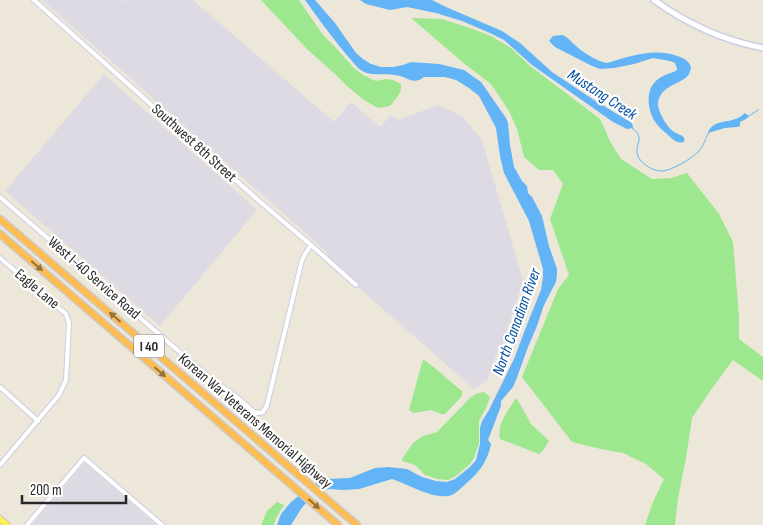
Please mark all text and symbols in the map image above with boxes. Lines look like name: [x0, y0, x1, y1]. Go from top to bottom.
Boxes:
water label: Mustang Creek: [564, 66, 641, 125]
street label: Southwest 8th Street: [147, 100, 241, 187]
street label: West I-40 Service Road: [44, 233, 144, 323]
one-way arrow: [31, 260, 43, 271]
street label: Eagle Lane: [11, 265, 63, 313]
water label: North Canadian River: [489, 266, 545, 378]
one-way arrow: [109, 311, 121, 323]
road number: I 40: [134, 334, 164, 358]
street label: Korean War Veterans Memorial Highway: [174, 349, 336, 493]
one-way arrow: [154, 366, 166, 378]
scale bar: [22, 472, 126, 504]
text: 200 m: [30, 481, 62, 500]
one-way arrow: [308, 498, 320, 509]

